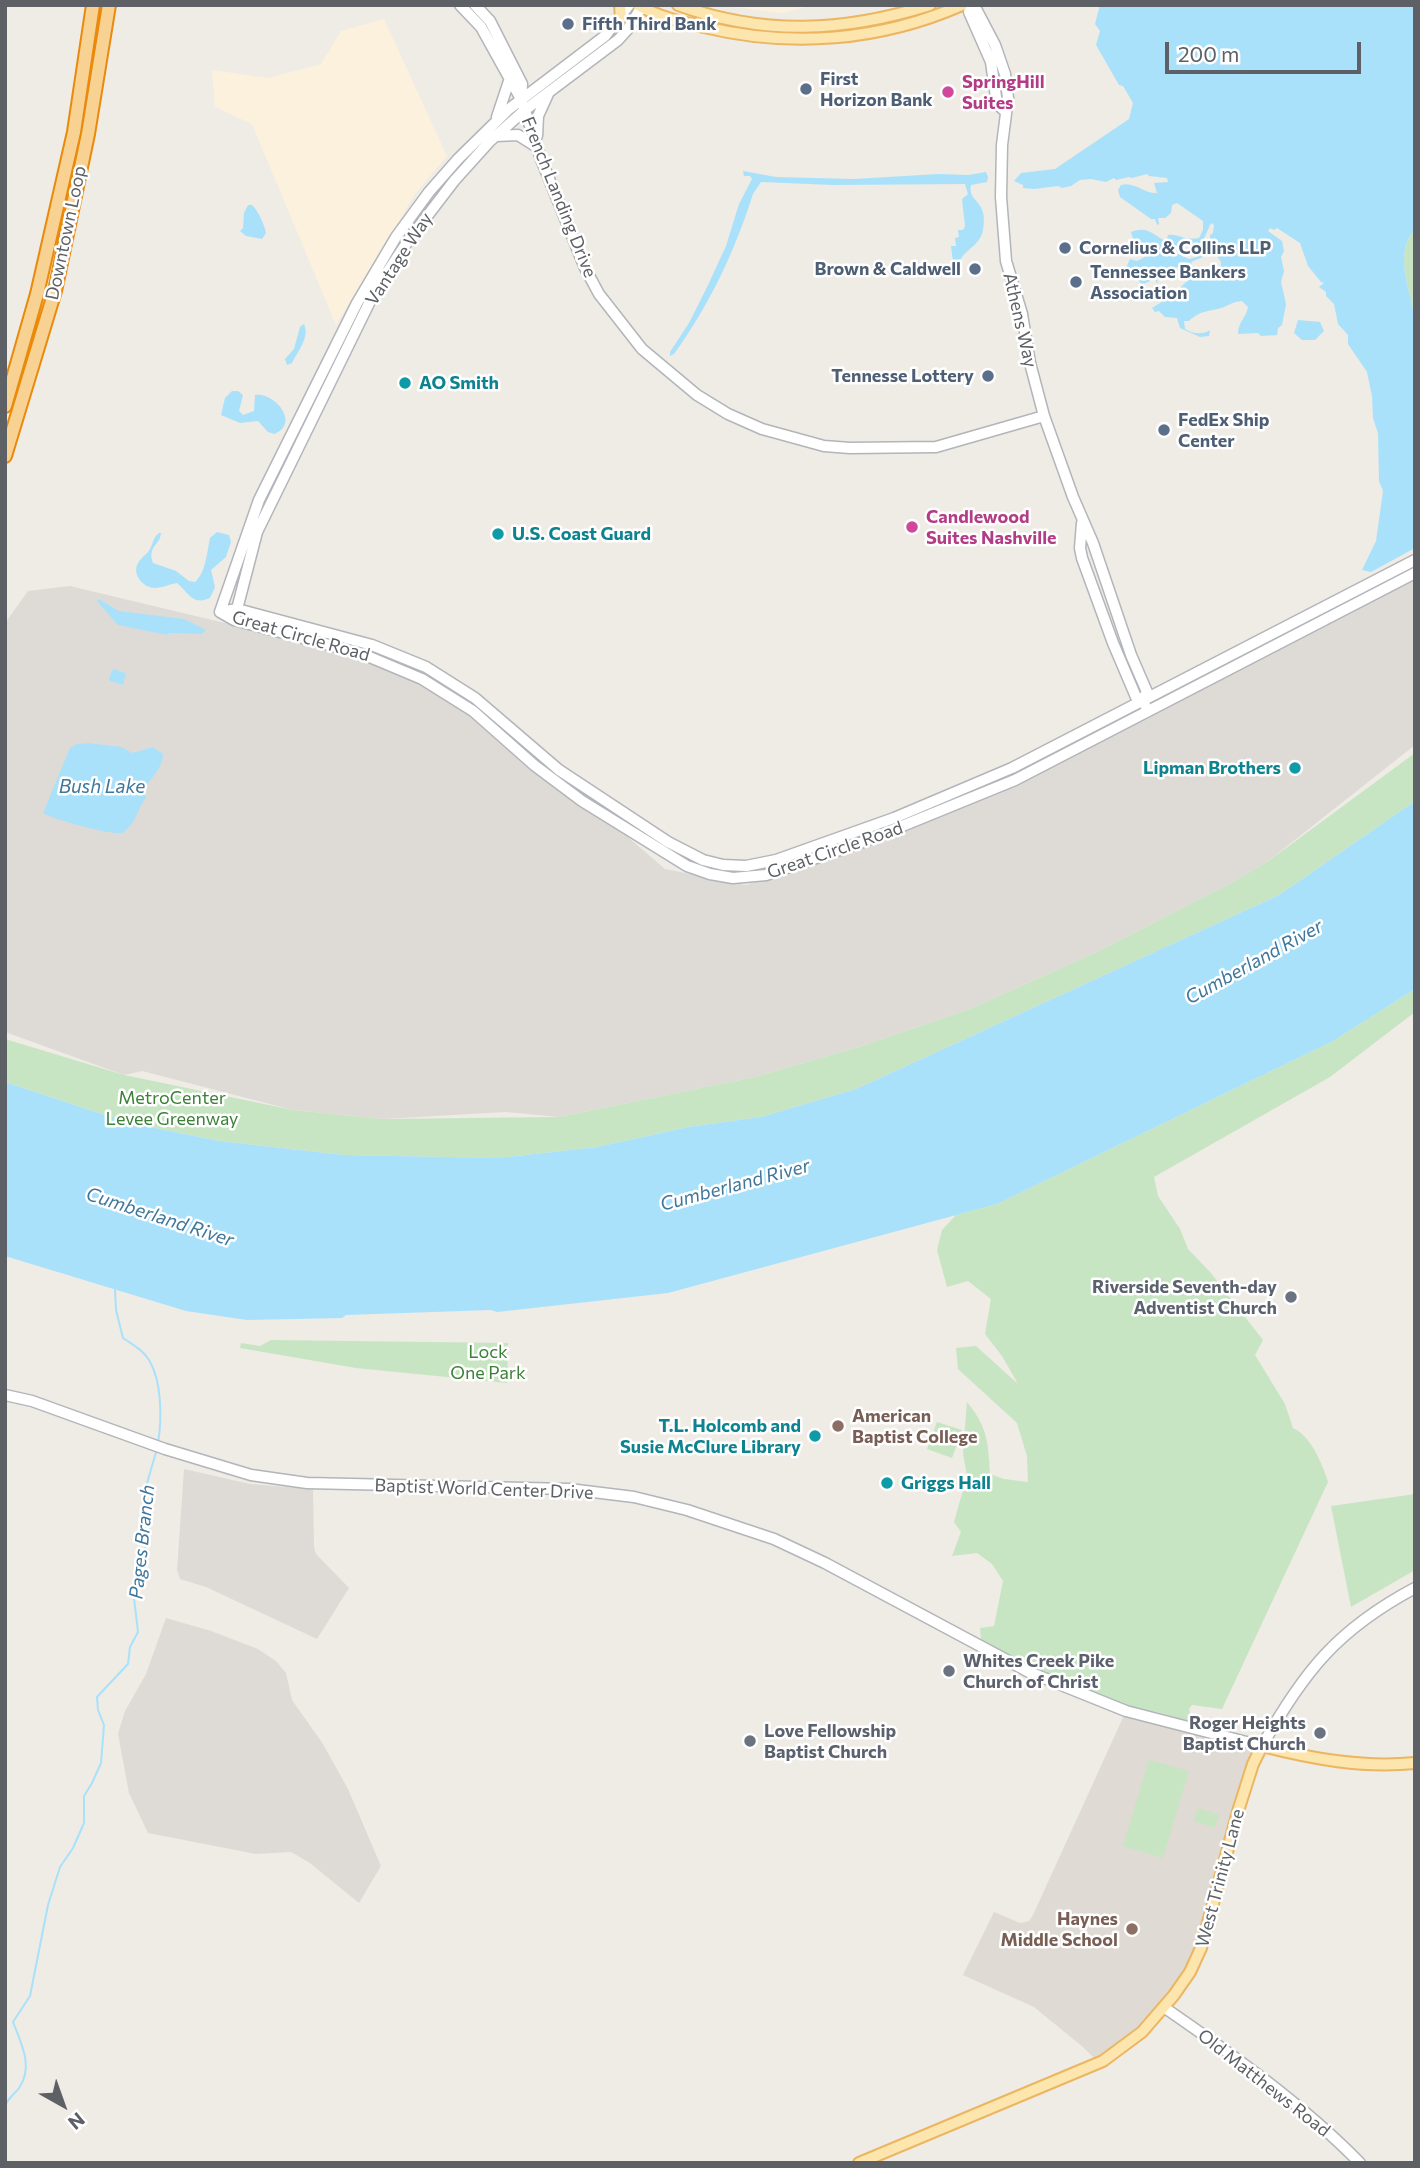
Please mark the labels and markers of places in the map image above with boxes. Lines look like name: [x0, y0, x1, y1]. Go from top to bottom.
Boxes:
place label: Fifth Third Bank: [582, 13, 717, 35]
marker: Fifth Third Bank: [560, 16, 576, 32]
place label: First Horizon Bank: [820, 68, 933, 110]
place label: SpringHill Suites: [962, 71, 1045, 114]
marker: First Horizon Bank: [798, 81, 814, 97]
marker: SpringHill Suites: [940, 84, 956, 100]
place label: Cornelius & Collins LLP: [1079, 237, 1271, 259]
marker: Cornelius & Collins LLP: [1057, 240, 1073, 256]
place label: Brown & Caldwell: [814, 258, 961, 280]
marker: Brown & Caldwell: [967, 261, 983, 277]
place label: Tennessee Bankers Association: [1090, 261, 1246, 304]
marker: Tennessee Bankers Association: [1068, 274, 1084, 290]
place label: Tennesse Lottery: [831, 365, 974, 387]
marker: Tennesse Lottery: [980, 368, 996, 384]
place label: AO Smith: [419, 372, 499, 394]
marker: AO Smith: [397, 375, 413, 391]
place label: FedEx Ship Center: [1178, 409, 1269, 452]
marker: FedEx Ship Center: [1156, 422, 1172, 438]
place label: Candlewood Suites Nashville: [926, 506, 1057, 548]
marker: Candlewood Suites Nashville: [904, 519, 920, 535]
place label: U.S. Coast Guard: [512, 523, 651, 545]
marker: U.S. Coast Guard: [490, 526, 506, 542]
place label: Lipman Brothers: [1143, 757, 1281, 779]
marker: Lipman Brothers: [1287, 760, 1303, 776]
place label: Riverside Seventh-day Adventist Church: [1092, 1276, 1277, 1318]
marker: Riverside Seventh-day Adventist Church: [1283, 1289, 1299, 1305]
place label: American Baptist College: [852, 1405, 977, 1448]
place label: T.L. Holcomb and Susie McClure Library: [620, 1415, 801, 1458]
marker: American Baptist College: [830, 1418, 846, 1434]
marker: T.L. Holcomb and Susie McClure Library: [807, 1428, 823, 1444]
place label: Griggs Hall: [901, 1472, 991, 1494]
marker: Griggs Hall: [879, 1475, 895, 1491]
place label: Whites Creek Pike Church of Christ: [963, 1650, 1114, 1692]
marker: Whites Creek Pike Church of Christ: [941, 1663, 957, 1679]
place label: Roger Heights Baptist Church: [1183, 1712, 1306, 1754]
place label: Love Fellowship Baptist Church: [764, 1720, 896, 1762]
marker: Roger Heights Baptist Church: [1312, 1725, 1328, 1741]
marker: Love Fellowship Baptist Church: [742, 1733, 758, 1749]
place label: Haynes Middle School: [1000, 1908, 1118, 1951]
marker: Haynes Middle School: [1124, 1921, 1140, 1937]

